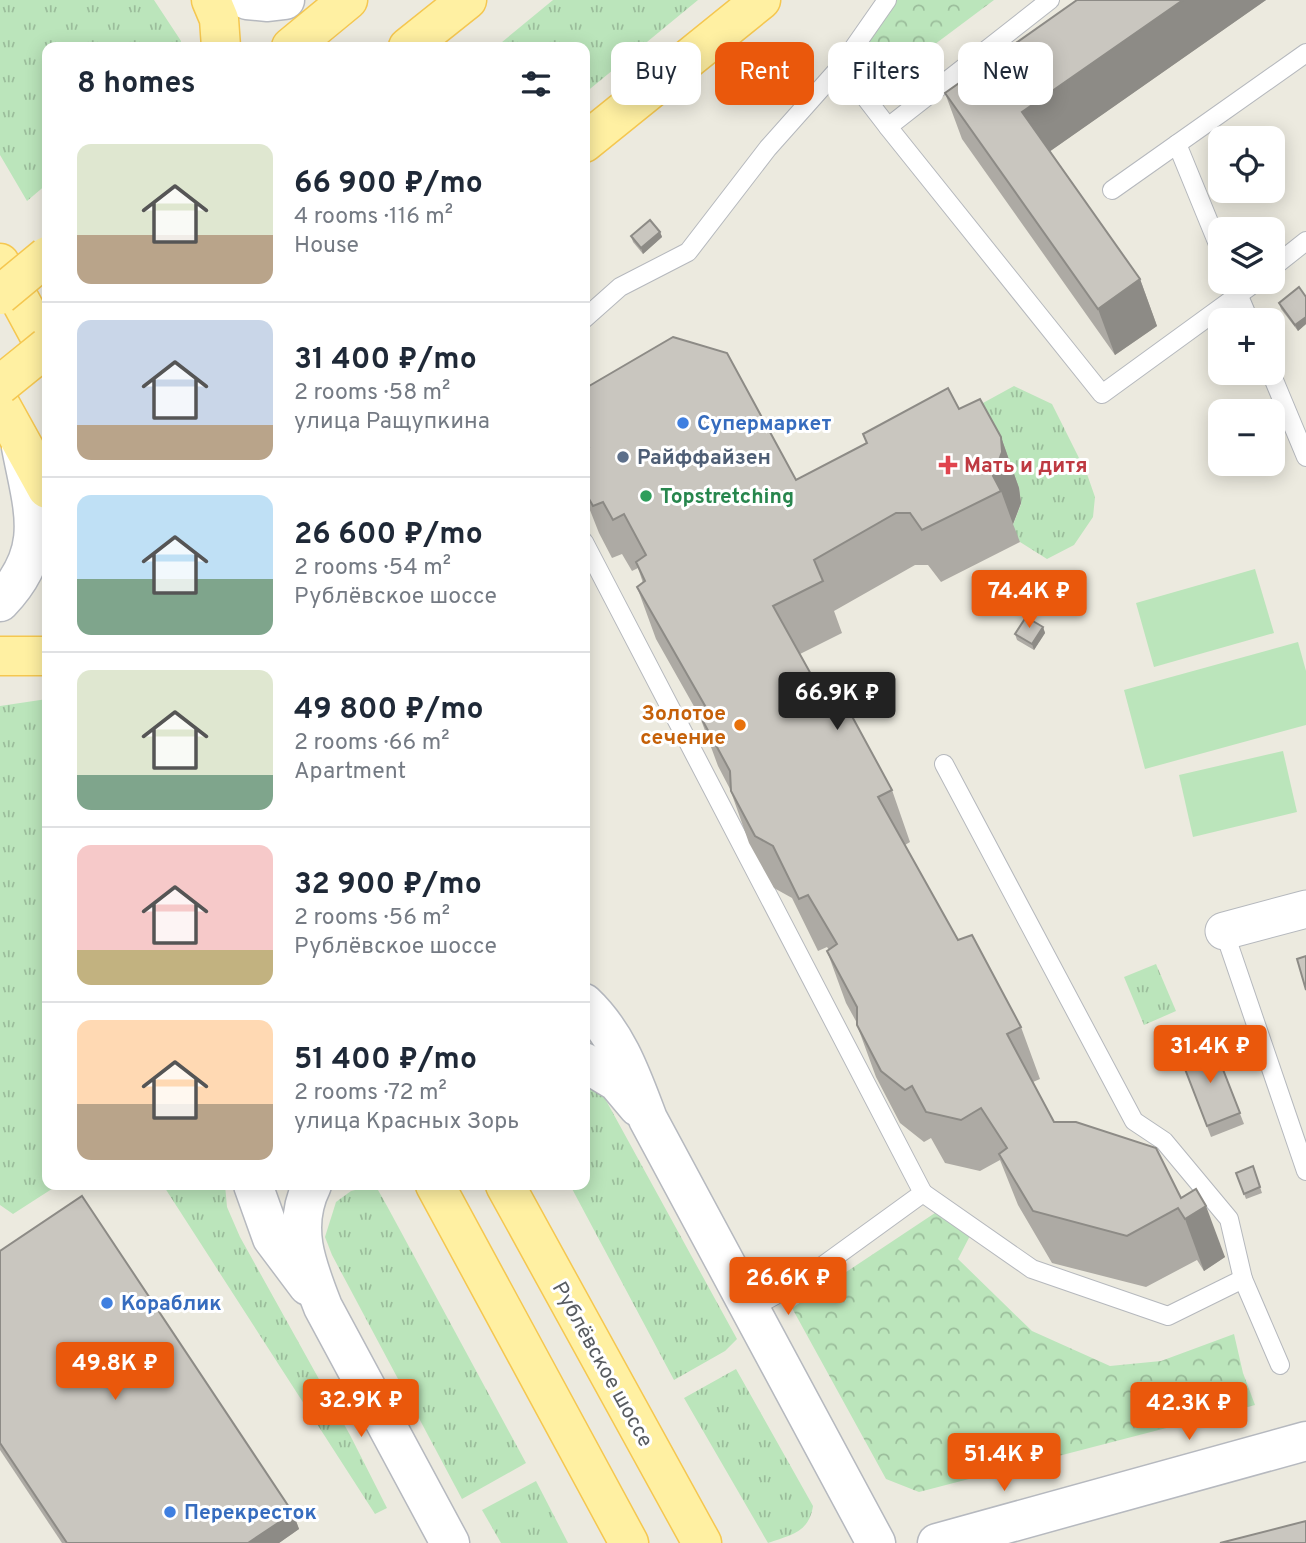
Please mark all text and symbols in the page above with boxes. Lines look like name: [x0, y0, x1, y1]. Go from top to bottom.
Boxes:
chip: Buy: [611, 42, 701, 105]
chip: Rent: [715, 42, 814, 105]
chip: Filters: [828, 42, 944, 105]
chip: New: [958, 42, 1053, 105]
icon: filters: [517, 65, 555, 103]
text: 8 homes: [77, 66, 196, 103]
map controls: [1208, 126, 1285, 476]
button: locate: [1208, 126, 1285, 203]
text: 66 900 ₽/mo: [294, 166, 483, 203]
icon: home: [133, 172, 217, 256]
text: 4 rooms · 116 m²: [294, 203, 453, 232]
button: layers: [1208, 217, 1285, 294]
text: House: [294, 232, 359, 261]
button: +: [1208, 308, 1285, 385]
text: 31 400 ₽/mo: [294, 342, 477, 379]
icon: home: [133, 348, 217, 432]
text: 2 rooms · 58 m²: [294, 379, 450, 408]
button: −: [1208, 399, 1285, 476]
text: улица Ращупкина: [294, 408, 490, 437]
place label: Супермаркет: [697, 411, 831, 438]
marker: Супермаркет: [675, 415, 691, 431]
place label: Райффайзен: [637, 445, 771, 472]
marker: Райффайзен: [615, 449, 631, 465]
place label: Мать и дитя: [964, 453, 1087, 480]
marker: Мать и дитя: [938, 455, 958, 475]
place label: Topstretching: [660, 484, 794, 511]
marker: Topstretching: [638, 488, 654, 504]
text: 26 600 ₽/mo: [294, 517, 483, 554]
icon: home: [133, 523, 217, 607]
text: 2 rooms · 54 m²: [294, 554, 451, 583]
pin: 74.4K ₽: [964, 570, 1094, 630]
text: 74.4K ₽: [988, 578, 1070, 607]
text: Рублёвское шоссе: [294, 583, 497, 612]
pin: 66.9K ₽: [772, 672, 902, 732]
text: 66.9K ₽: [794, 680, 880, 709]
text: 49 800 ₽/mo: [294, 692, 484, 729]
icon: home: [133, 698, 217, 782]
place label: Золотое сечение: [640, 701, 726, 752]
marker: Золотое сечение: [732, 717, 748, 733]
text: 2 rooms · 66 m²: [294, 729, 450, 758]
text: Apartment: [294, 758, 406, 787]
text: 32 900 ₽/mo: [294, 867, 482, 904]
icon: home: [133, 873, 217, 957]
text: 2 rooms · 56 m²: [294, 904, 450, 933]
text: Рублёвское шоссе: [294, 933, 497, 962]
pin: 31.4K ₽: [1145, 1026, 1275, 1085]
text: 31.4K ₽: [1170, 1033, 1250, 1062]
text: 51 400 ₽/mo: [294, 1042, 477, 1079]
icon: home: [133, 1048, 217, 1132]
text: 2 rooms · 72 m²: [294, 1079, 447, 1108]
text: улица Красных Зорь: [294, 1108, 519, 1137]
pin: 26.6K ₽: [723, 1258, 853, 1317]
text: 26.6K ₽: [745, 1265, 831, 1294]
street label: Рублёвское шоссе: [545, 1277, 658, 1452]
place label: Кораблик: [121, 1291, 222, 1318]
marker: Кораблик: [99, 1295, 115, 1311]
pin: 49.8K ₽: [50, 1342, 180, 1402]
text: 49.8K ₽: [72, 1350, 158, 1379]
pin: 32.9K ₽: [296, 1380, 426, 1439]
pin: 42.3K ₽: [1124, 1382, 1254, 1442]
text: 32.9K ₽: [319, 1387, 403, 1416]
text: 42.3K ₽: [1146, 1390, 1232, 1419]
pin: 51.4K ₽: [939, 1434, 1069, 1493]
text: 51.4K ₽: [964, 1441, 1044, 1470]
place label: Перекресток: [184, 1500, 317, 1527]
marker: Перекресток: [162, 1504, 178, 1520]

